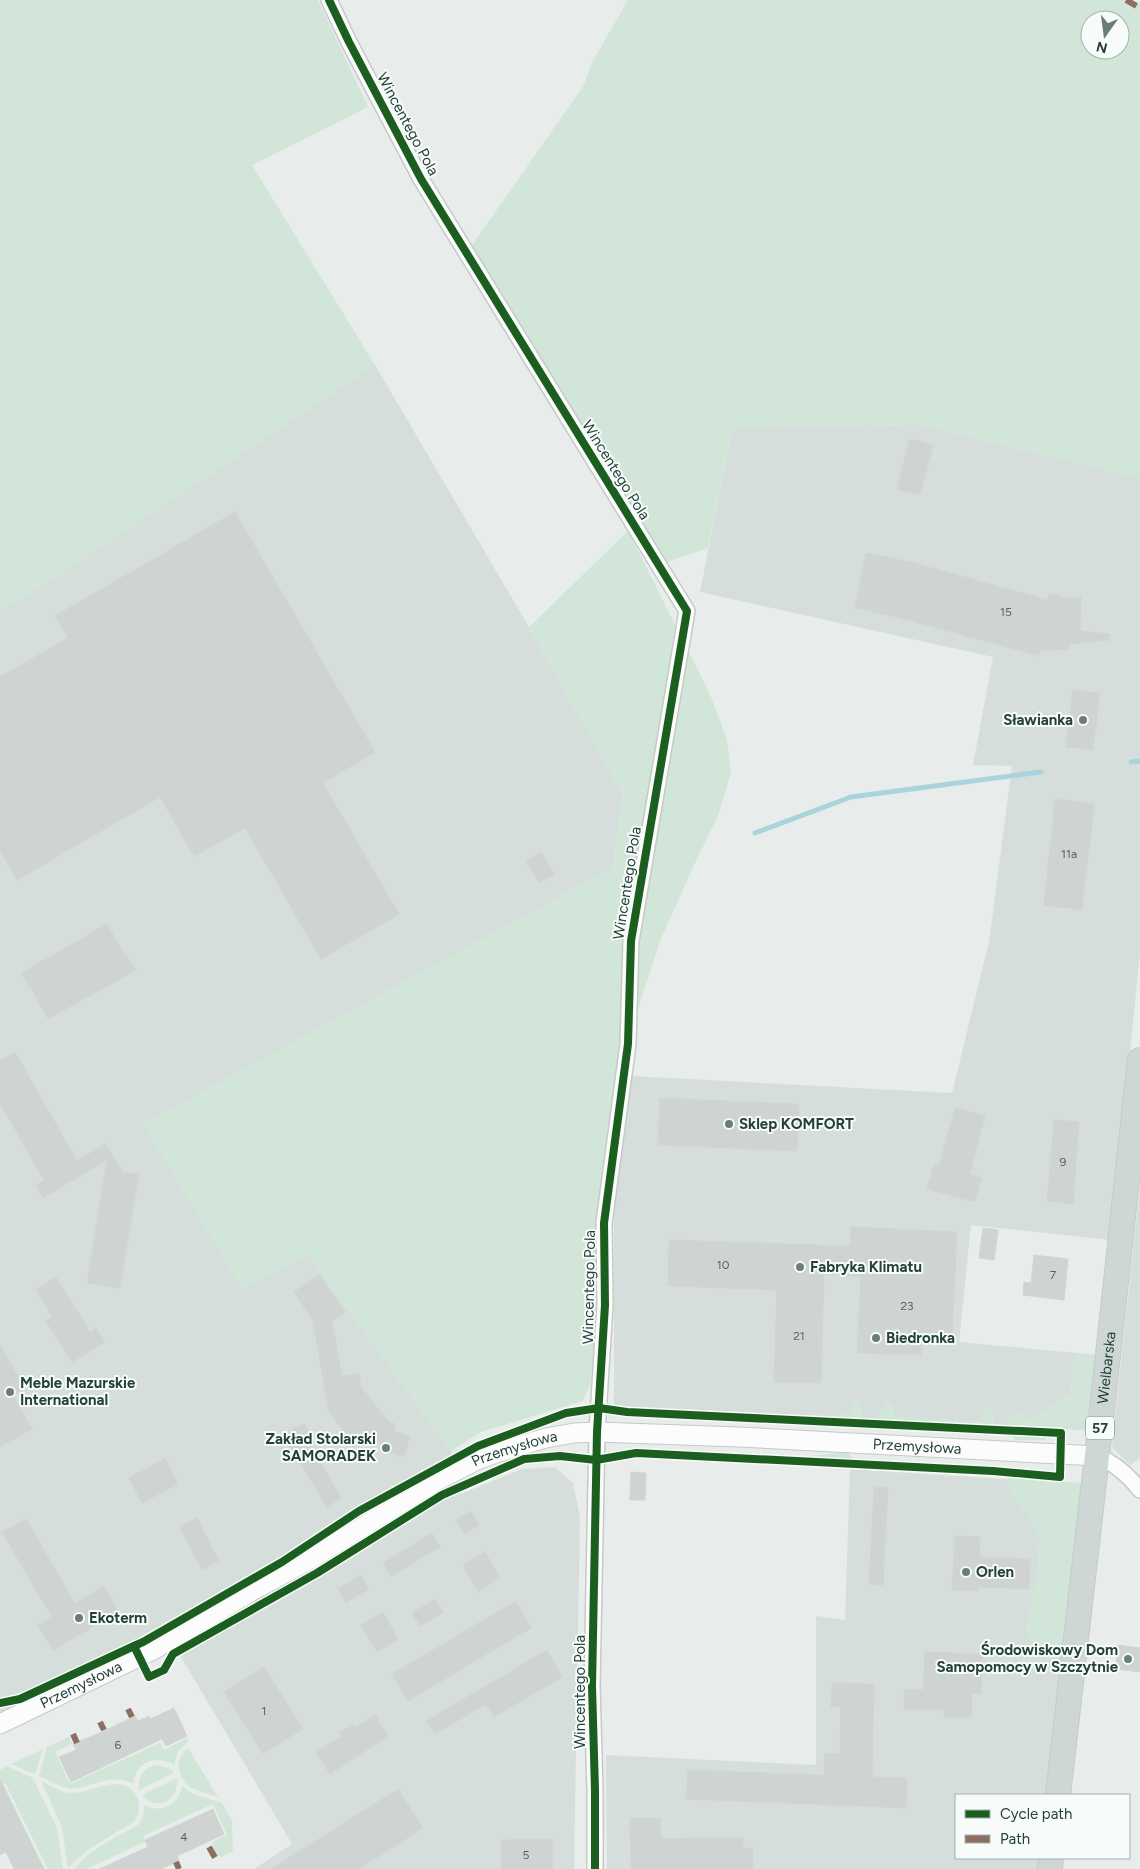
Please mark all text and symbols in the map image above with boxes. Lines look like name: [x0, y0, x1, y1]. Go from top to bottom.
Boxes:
north arrow: [1080, 10, 1130, 60]
text: N: [1095, 38, 1109, 57]
street label: Wincentego Pola: [373, 69, 443, 179]
street label: Wincentego Pola: [578, 417, 654, 523]
house number: 15: [1000, 605, 1012, 619]
place label: Sławianka: [1003, 711, 1073, 729]
marker: Sławianka: [1077, 714, 1089, 726]
street label: Wincentego Pola: [609, 825, 645, 941]
house number: 11a: [1061, 847, 1077, 861]
place label: Sklep KOMFORT: [739, 1115, 854, 1133]
marker: Sklep KOMFORT: [723, 1118, 735, 1130]
house number: 9: [1060, 1155, 1067, 1169]
street label: Wincentego Pola: [579, 1230, 599, 1344]
house number: 10: [717, 1258, 730, 1272]
place label: Fabryka Klimatu: [810, 1258, 922, 1276]
marker: Fabryka Klimatu: [794, 1261, 806, 1273]
house number: 7: [1050, 1268, 1057, 1282]
house number: 23: [900, 1299, 914, 1313]
house number: 21: [793, 1329, 805, 1343]
place label: Biedronka: [886, 1329, 955, 1347]
street label: Wielbarska: [1094, 1331, 1119, 1405]
marker: Biedronka: [870, 1332, 882, 1344]
place label: Meble Mazurskie International: [20, 1374, 136, 1409]
marker: Meble Mazurskie International: [4, 1386, 16, 1398]
road number: 57: [1086, 1416, 1114, 1440]
street label: Przemysłowa: [468, 1427, 559, 1470]
place label: Zakład Stolarski SAMORADEK: [266, 1430, 376, 1465]
street label: Przemysłowa: [872, 1435, 962, 1458]
marker: Zakład Stolarski SAMORADEK: [380, 1442, 392, 1454]
place label: Orlen: [976, 1563, 1014, 1581]
marker: Orlen: [960, 1566, 972, 1578]
place label: Ekoterm: [89, 1609, 147, 1627]
marker: Ekoterm: [73, 1612, 85, 1624]
street label: Wincentego Pola: [571, 1635, 589, 1749]
place label: Środowiskowy Dom Samopomocy w Szczytnie: [936, 1641, 1119, 1676]
marker: Środowiskowy Dom Samopomocy w Szczytnie: [1122, 1653, 1134, 1665]
street label: Przemysłowa: [37, 1657, 125, 1712]
house number: 1: [262, 1704, 266, 1718]
house number: 6: [115, 1738, 122, 1752]
legend: [955, 1794, 1130, 1859]
text: Cycle path: [1000, 1805, 1072, 1823]
house number: 4: [180, 1830, 188, 1844]
text: Path: [1000, 1830, 1030, 1848]
house number: 5: [523, 1848, 530, 1862]

